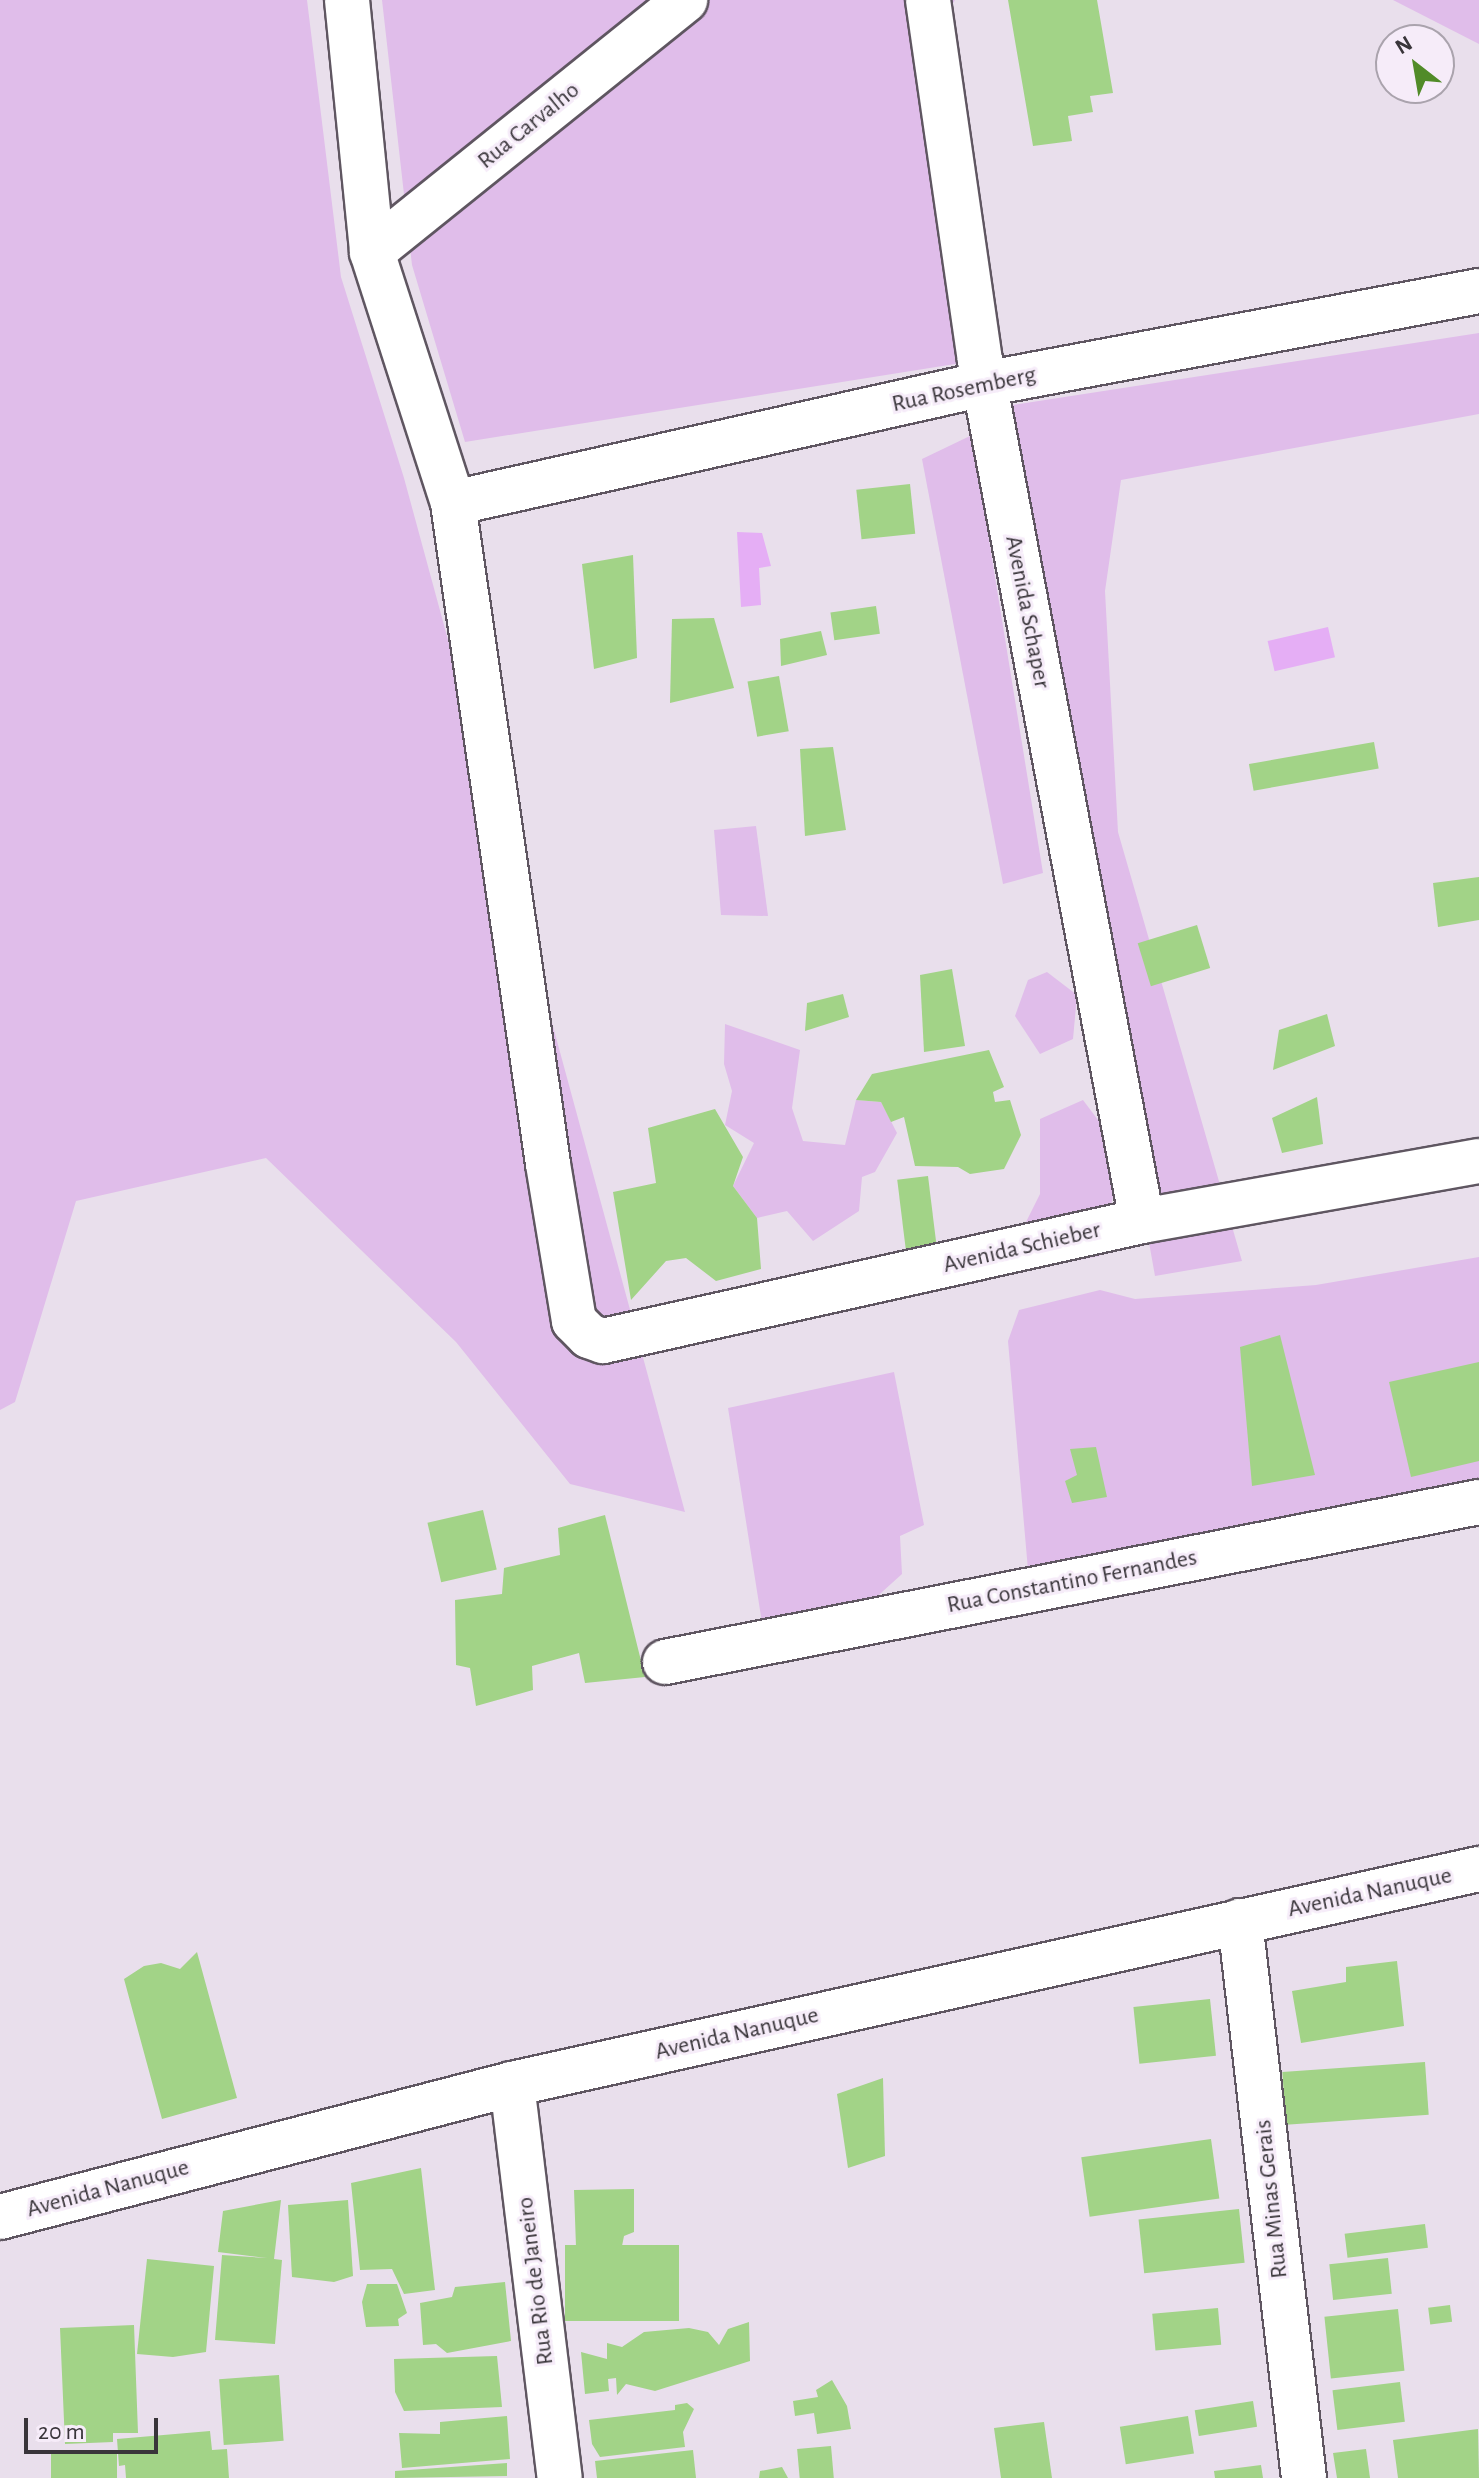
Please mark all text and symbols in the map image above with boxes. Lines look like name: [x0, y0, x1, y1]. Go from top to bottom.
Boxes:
north arrow: [1375, 24, 1455, 104]
text: N: [1391, 32, 1416, 59]
street label: Rua Carvalho: [472, 76, 586, 176]
street label: Rua Rosemberg: [889, 361, 1039, 419]
street label: Avenida Schaper: [998, 533, 1056, 691]
street label: Avenida Schieber: [941, 1216, 1103, 1280]
street label: Rua Constantino Fernandes: [945, 1544, 1199, 1620]
street label: Avenida Nanuque: [1285, 1862, 1455, 1924]
street label: Avenida Nanuque: [652, 2001, 822, 2067]
street label: Rua Minas Gerais: [1249, 2118, 1295, 2280]
street label: Avenida Nanuque: [24, 2153, 192, 2225]
street label: Rua Rio de Janeiro: [511, 2195, 561, 2367]
scale bar: [28, 2402, 162, 2452]
text: 20 m: [38, 2420, 85, 2444]

